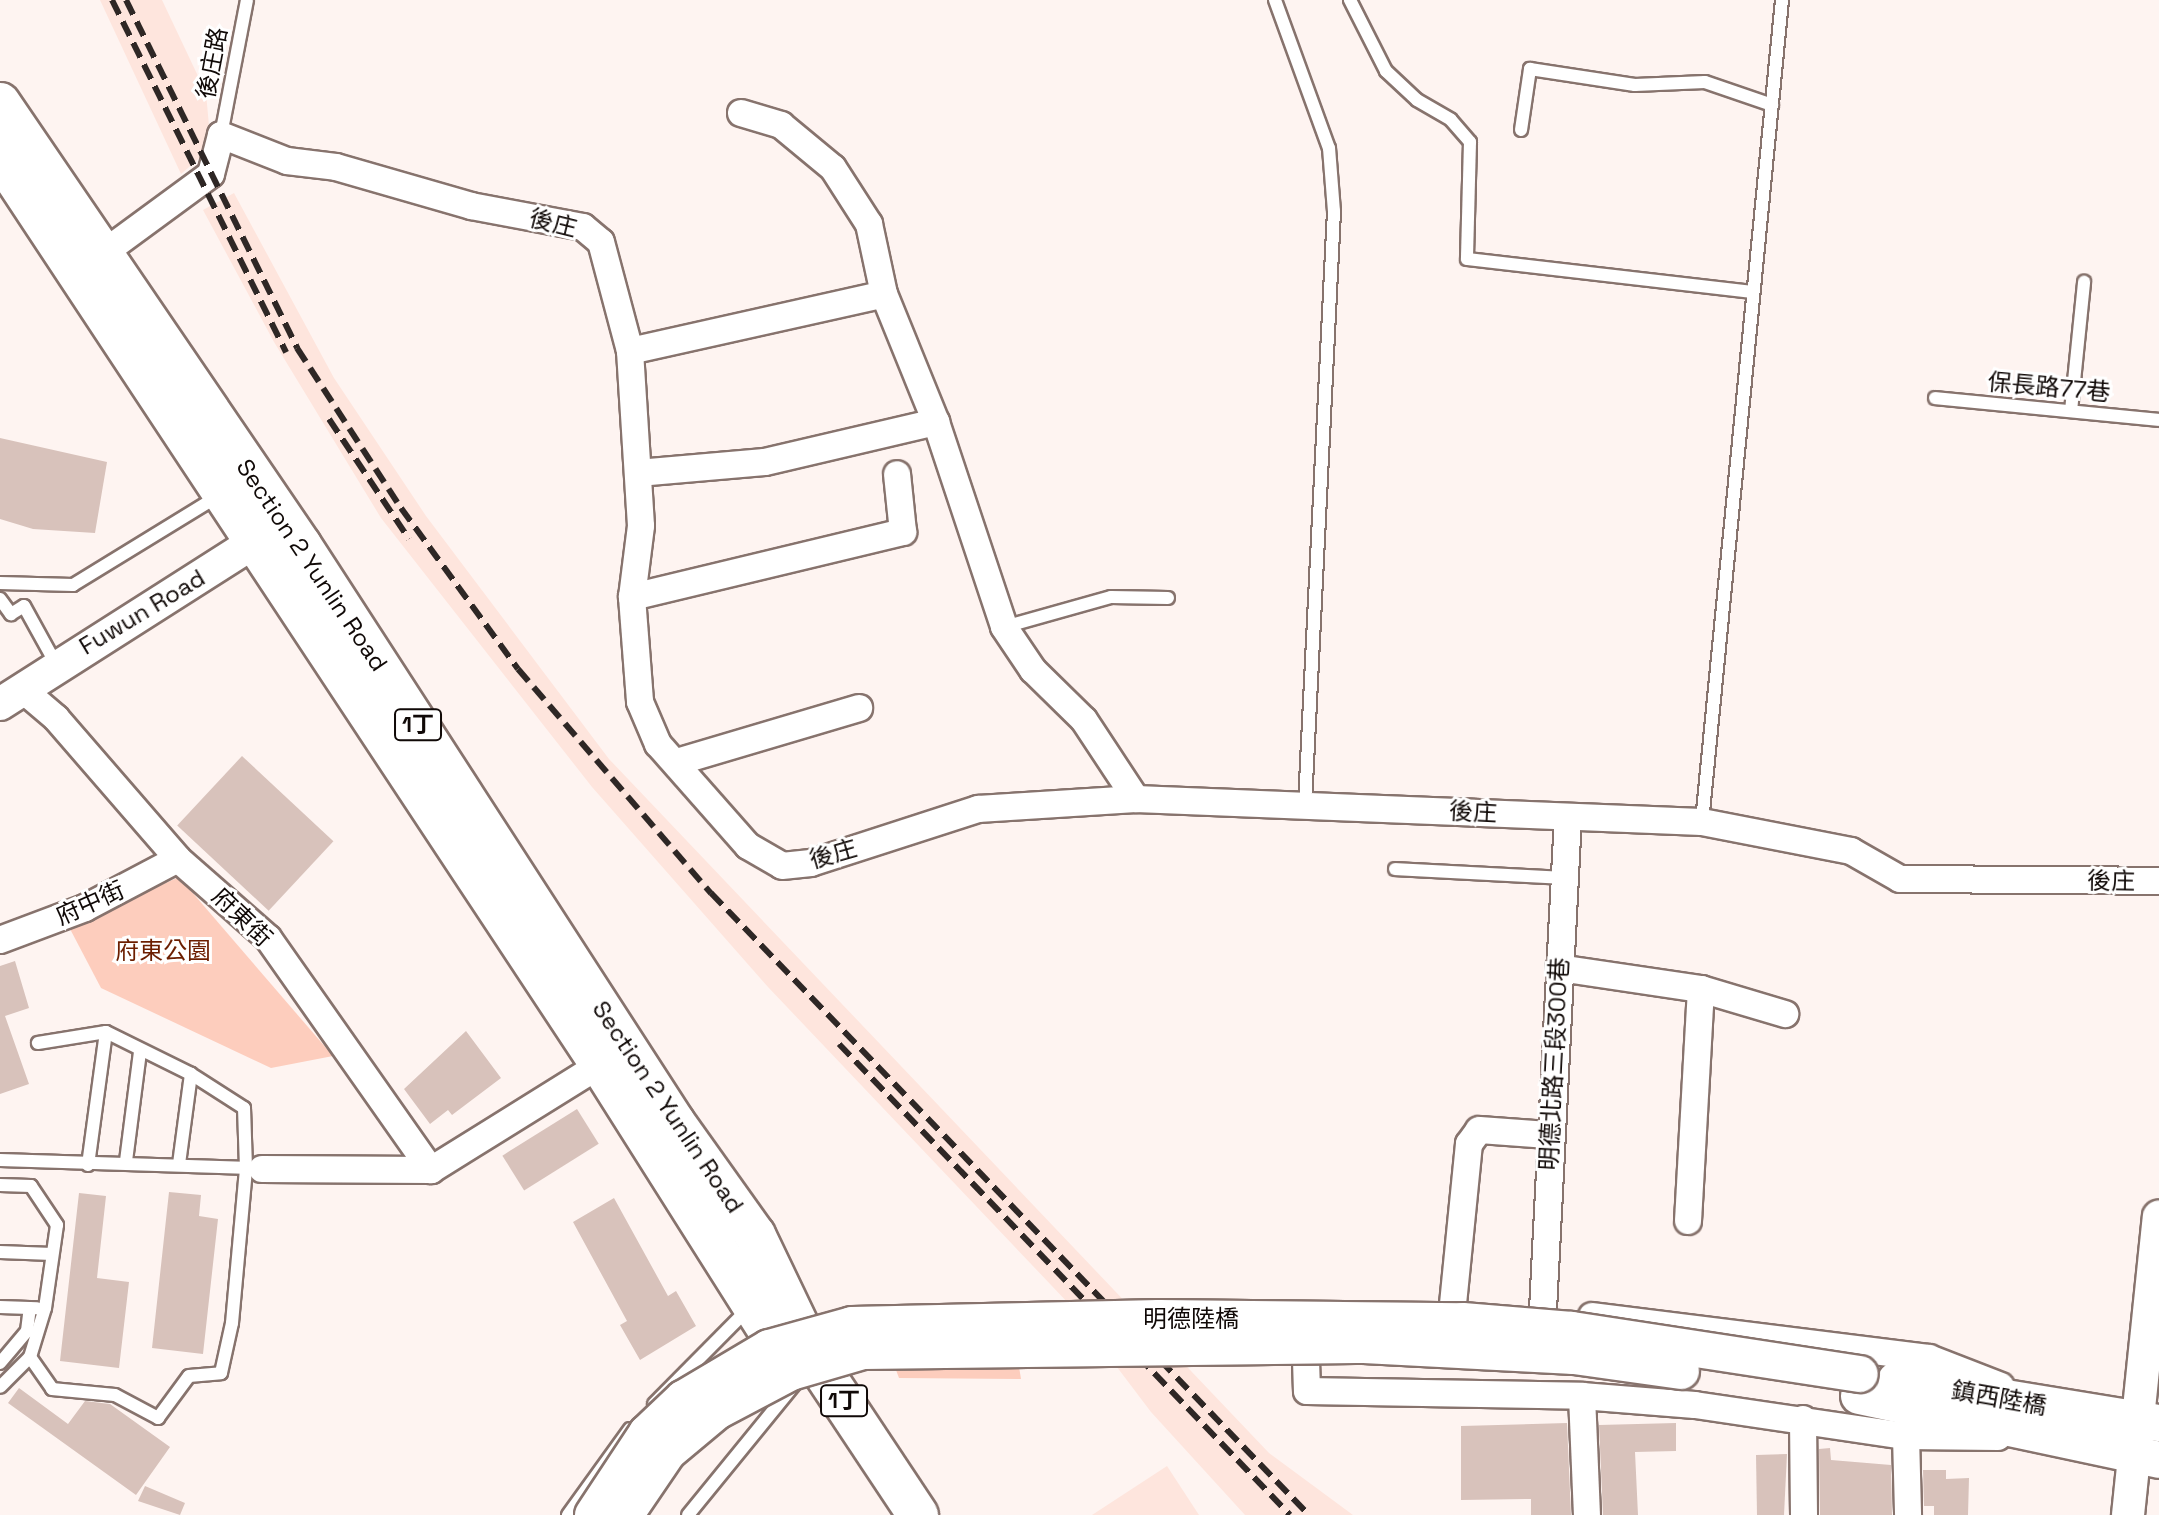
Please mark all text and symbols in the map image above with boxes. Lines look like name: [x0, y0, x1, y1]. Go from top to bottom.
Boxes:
street label: 後庄路: [191, 25, 233, 101]
street label: 後庄: [526, 203, 580, 243]
street label: 保長路77巷: [1986, 367, 2112, 407]
street label: Section 2 Yunlin Road: [230, 453, 394, 677]
street label: Fuwun Road: [74, 563, 210, 661]
road number: 1丁: [394, 707, 442, 743]
street label: 後庄: [1448, 796, 1498, 828]
street label: 後庄: [806, 834, 860, 874]
street label: 後庄: [2087, 866, 2135, 896]
street label: 府中街: [51, 875, 129, 931]
street label: 府東街: [206, 882, 278, 952]
park label: 府東公園: [115, 937, 211, 965]
street label: 明德北路三段300巷: [1534, 957, 1574, 1171]
street label: Section 2 Yunlin Road: [586, 995, 750, 1219]
street label: 明德陸橋: [1143, 1305, 1239, 1333]
street label: 鎮西陸橋: [1949, 1375, 2049, 1421]
road number: 1丁: [820, 1383, 868, 1419]

